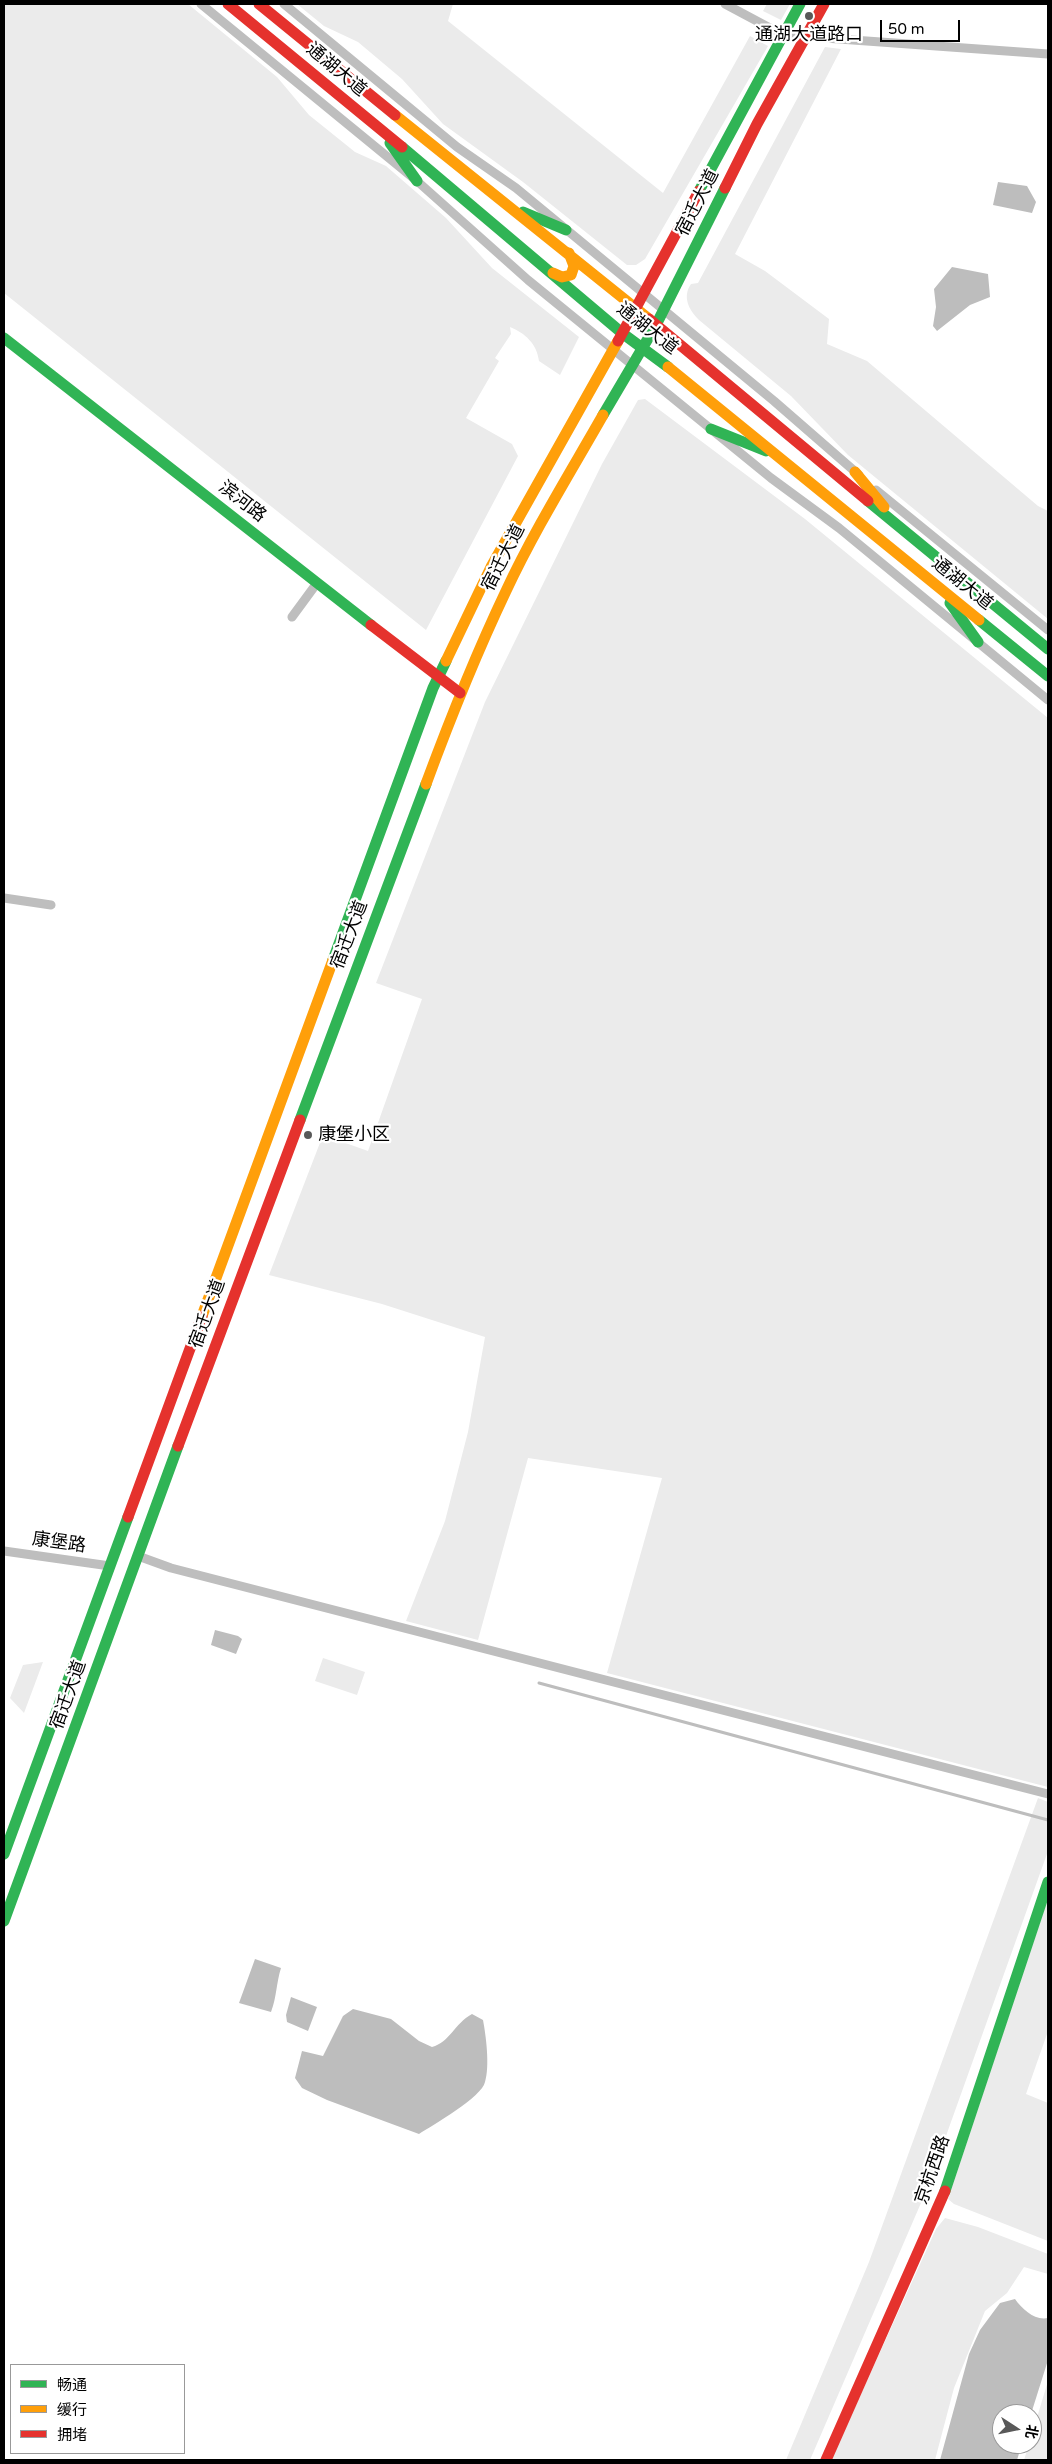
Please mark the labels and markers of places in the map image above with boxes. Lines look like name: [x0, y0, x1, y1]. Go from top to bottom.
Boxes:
marker: 通湖大道路口: [803, 10, 815, 22]
place label: 通湖大道路口: [755, 24, 863, 46]
place label: 康堡小区: [318, 1124, 390, 1146]
marker: 康堡小区: [302, 1129, 314, 1141]

